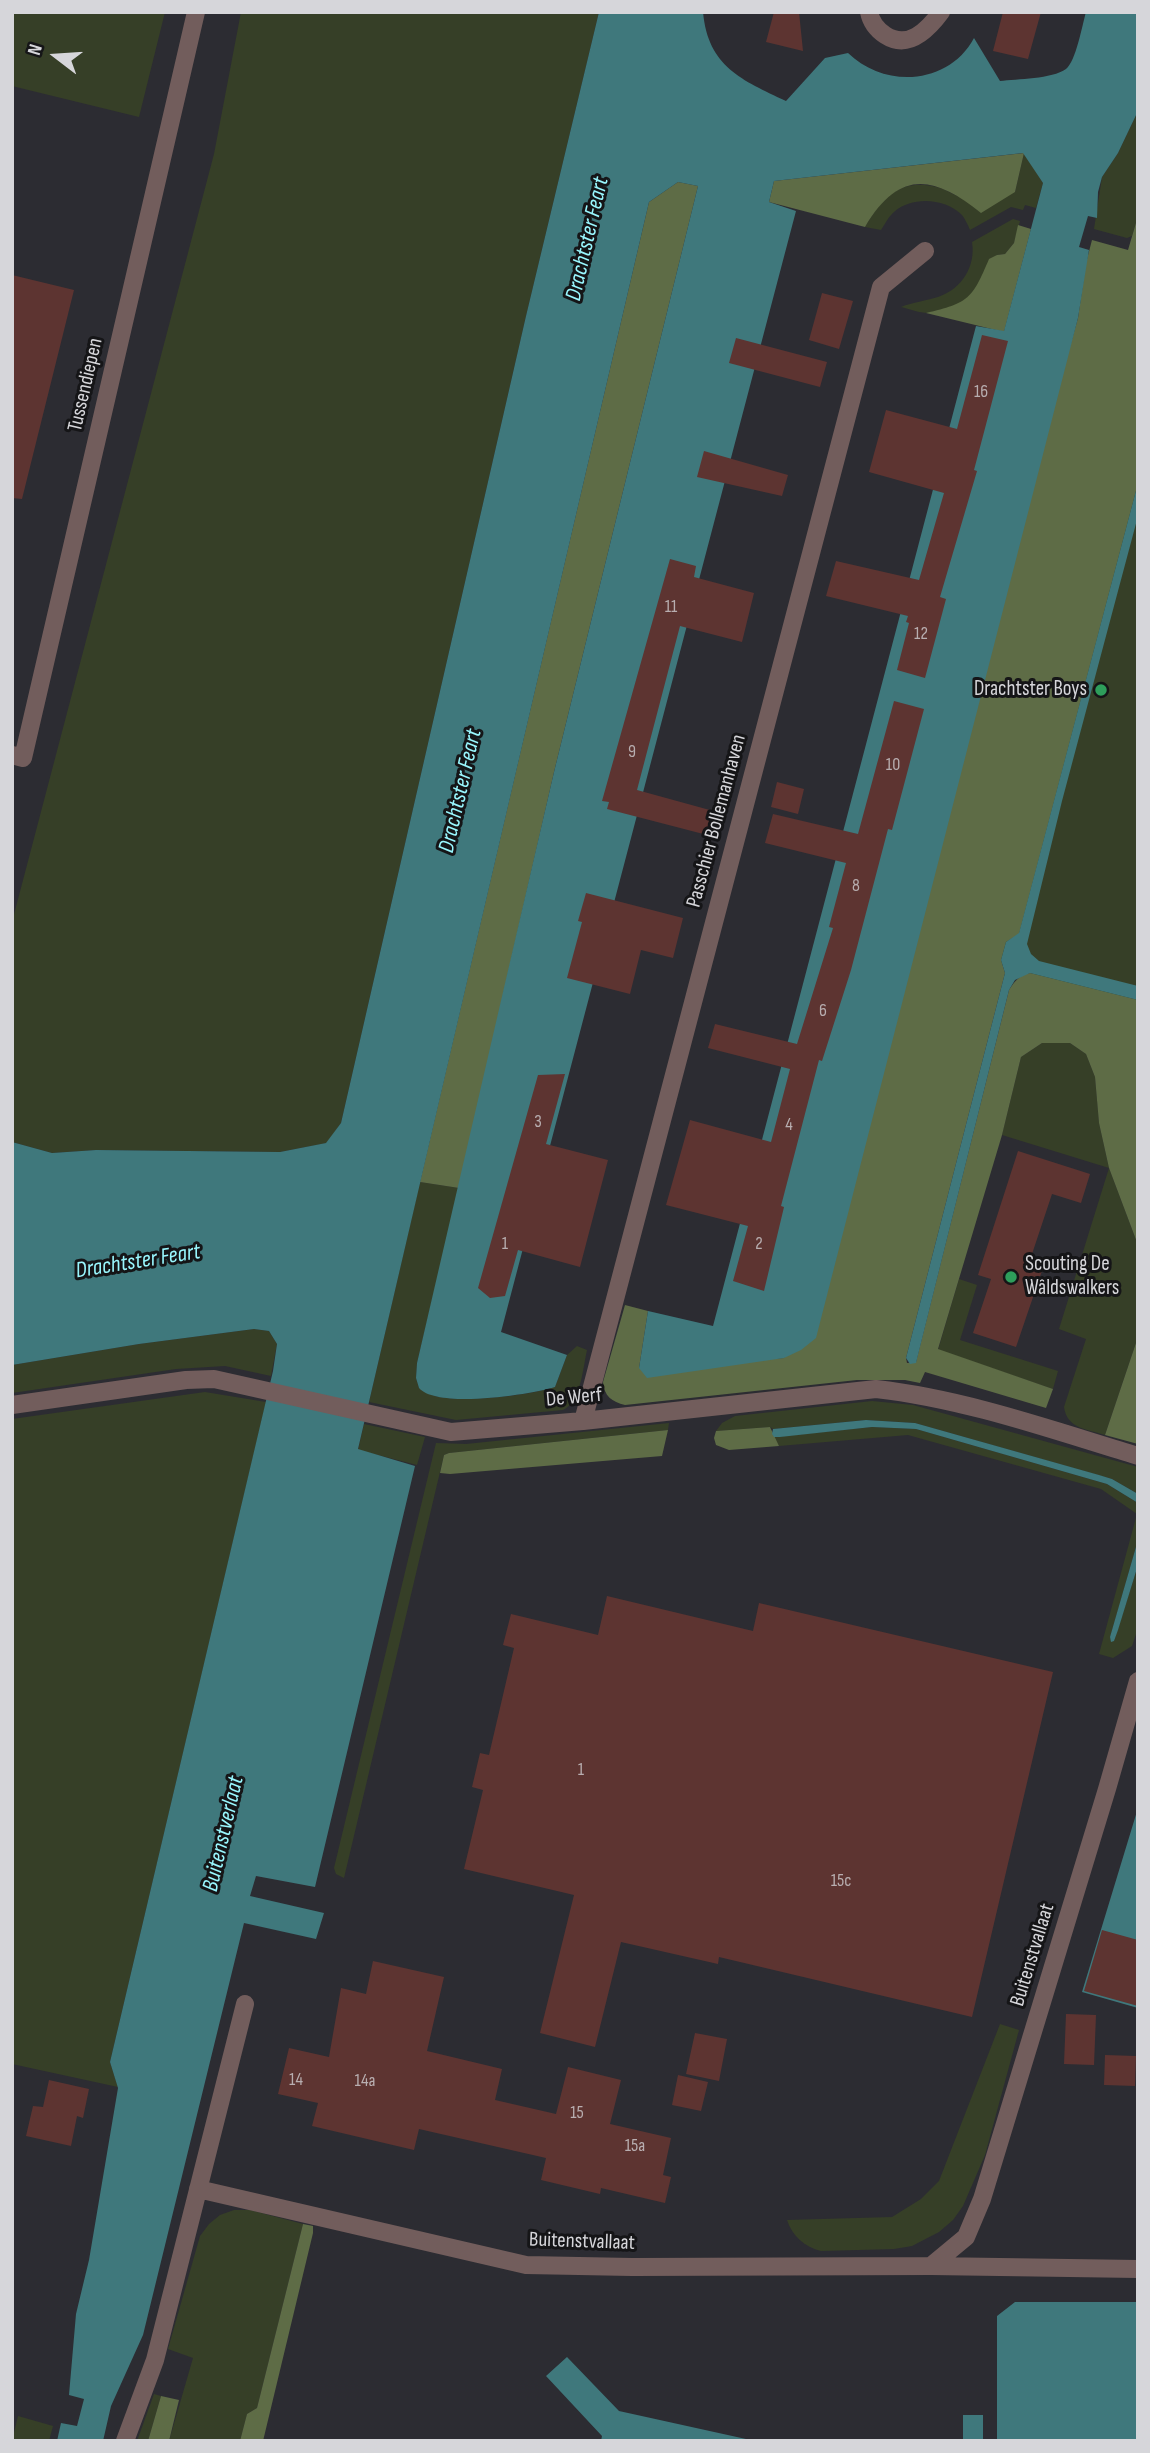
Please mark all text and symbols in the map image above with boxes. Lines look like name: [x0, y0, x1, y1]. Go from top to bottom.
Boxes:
north arrow: [21, 21, 91, 91]
text: N: [23, 41, 48, 58]
water label: Drachtster Feart: [560, 175, 616, 303]
street label: Tussendiepen: [63, 336, 109, 434]
house number: 16: [974, 381, 988, 403]
house number: 11: [665, 596, 677, 618]
house number: 12: [914, 623, 928, 645]
place label: Drachtster Boys: [974, 677, 1087, 703]
marker: Drachtster Boys: [1093, 682, 1109, 698]
water label: Drachtster Feart: [433, 727, 489, 855]
street label: Passchier Bollemanhaven: [682, 732, 752, 910]
house number: 9: [628, 741, 636, 763]
house number: 10: [886, 754, 900, 776]
house number: 8: [852, 875, 860, 897]
house number: 6: [819, 1000, 827, 1022]
house number: 3: [534, 1111, 542, 1133]
house number: 4: [785, 1114, 793, 1136]
house number: 1: [502, 1233, 508, 1255]
house number: 2: [755, 1233, 763, 1255]
water label: Drachtster Feart: [74, 1239, 202, 1285]
place label: Scouting De Wâldswalkers: [1025, 1252, 1119, 1302]
marker: Scouting De Wâldswalkers: [1003, 1269, 1019, 1285]
street label: De Werf: [545, 1383, 603, 1413]
house number: 1: [578, 1759, 584, 1781]
water label: Buitenstverlaat: [197, 1774, 251, 1894]
house number: 15c: [831, 1870, 851, 1892]
street label: Buitenstvallaat: [1005, 1901, 1061, 2009]
house number: 14: [289, 2069, 303, 2091]
house number: 14a: [355, 2070, 375, 2092]
house number: 15: [570, 2102, 584, 2124]
house number: 15a: [625, 2135, 645, 2157]
street label: Buitenstvallaat: [529, 2228, 635, 2256]

